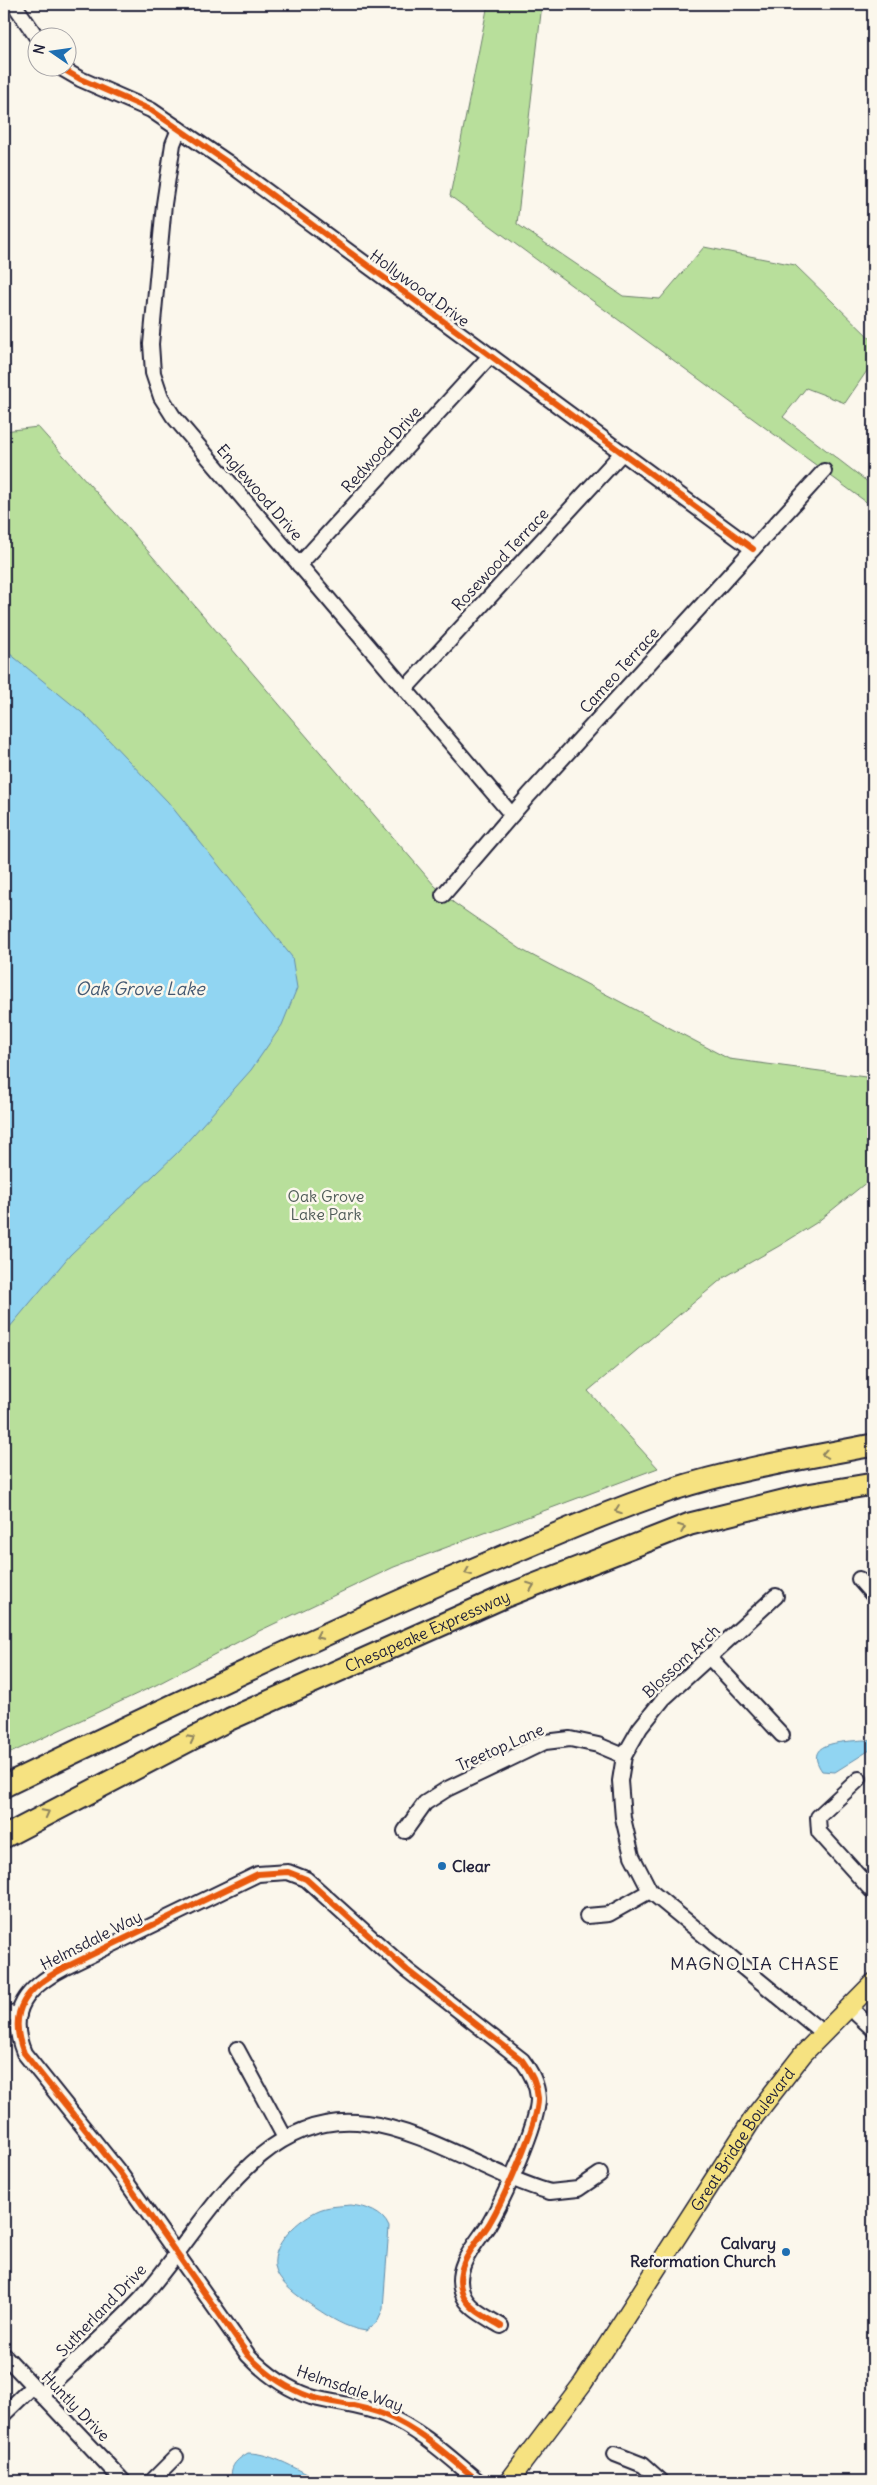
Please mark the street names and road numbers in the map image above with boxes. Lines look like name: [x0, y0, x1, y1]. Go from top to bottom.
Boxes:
street label: Hollywood Drive: [366, 245, 474, 331]
street label: Redwood Drive: [337, 402, 425, 496]
street label: Englewood Drive: [213, 440, 307, 544]
street label: Rosewood Terrace: [447, 504, 553, 614]
street label: Cameo Terrace: [575, 623, 663, 717]
street label: Chesapeake Expressway: [342, 1586, 513, 1677]
street label: Blossom Arch: [638, 1620, 724, 1702]
street label: Treetop Lane: [453, 1719, 547, 1775]
street label: Helmsdale Way: [37, 1906, 145, 1974]
street label: Great Bridge Boulevard: [686, 2064, 799, 2215]
street label: Sutherland Drive: [52, 2260, 150, 2360]
street label: Helmsdale Way: [294, 2360, 406, 2416]
street label: Huntly Drive: [38, 2367, 114, 2445]

